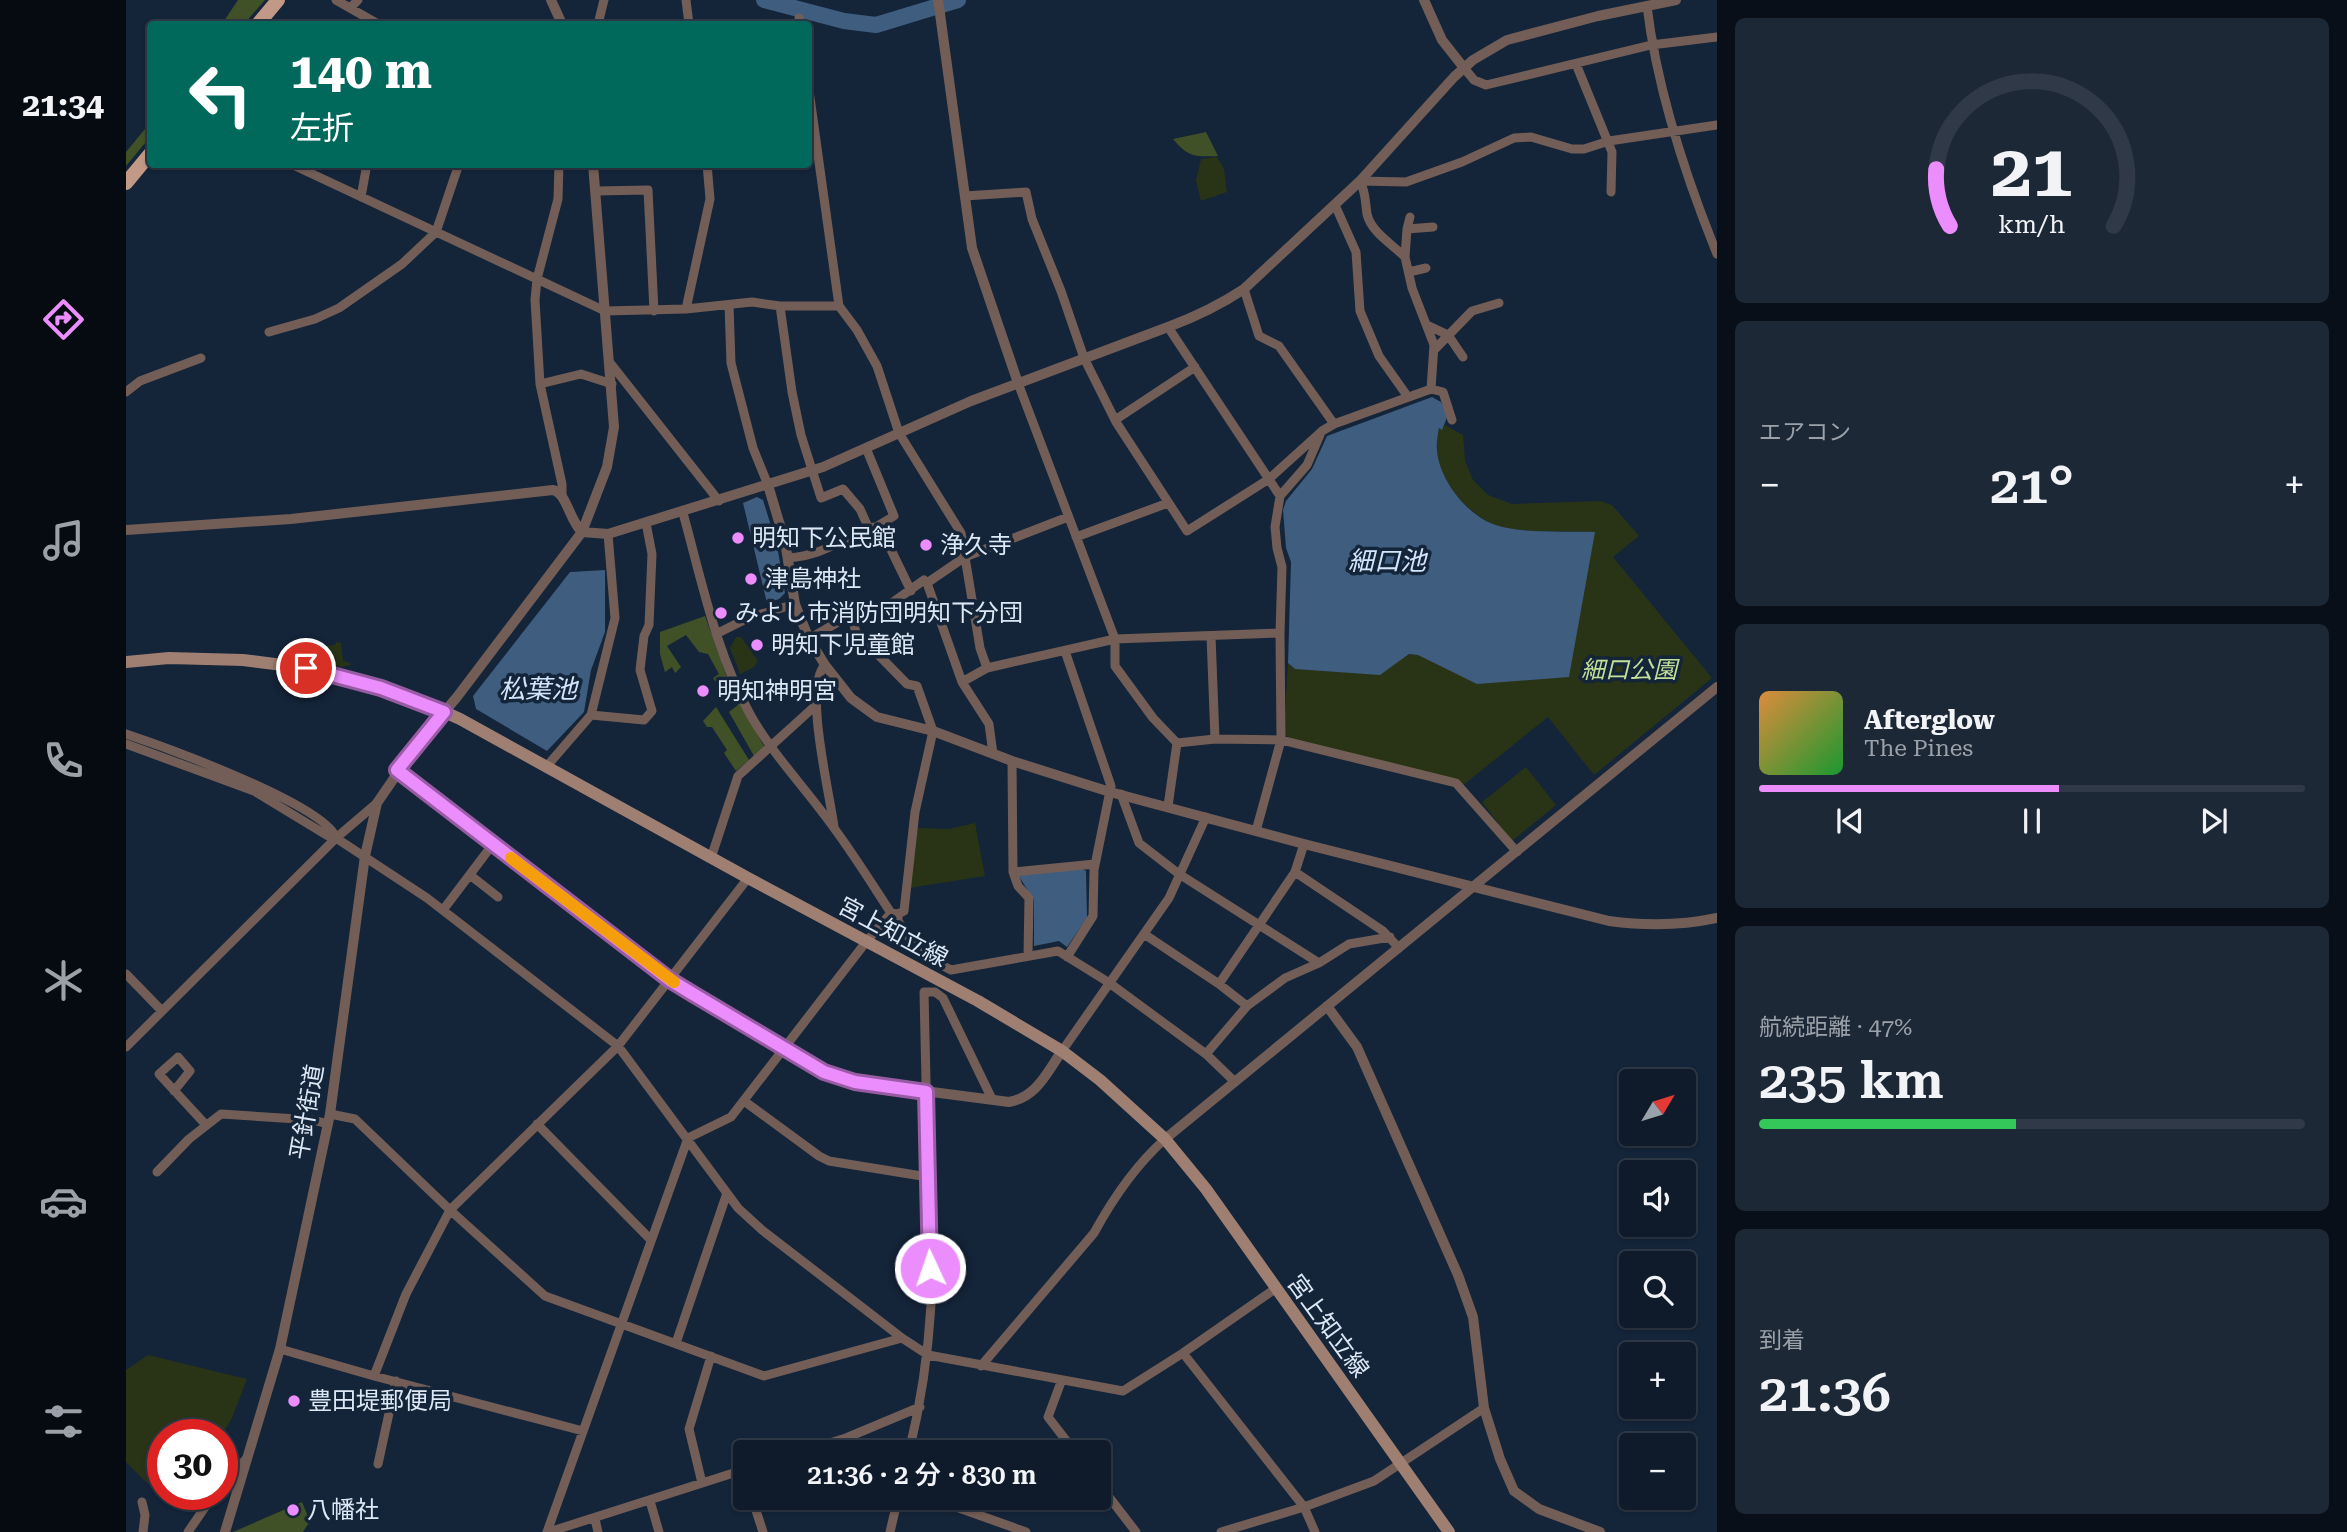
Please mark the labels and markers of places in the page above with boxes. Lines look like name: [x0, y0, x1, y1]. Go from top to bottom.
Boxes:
place label: 明知下公民館: [752, 524, 896, 552]
marker: 明知下公民館: [730, 530, 746, 546]
place label: 浄久寺: [940, 531, 1012, 559]
marker: 浄久寺: [918, 537, 934, 553]
place label: 津島神社: [765, 565, 861, 593]
marker: 津島神社: [743, 571, 759, 587]
place label: みよし市消防団明知下分団: [735, 599, 1023, 627]
marker: みよし市消防団明知下分団: [713, 605, 729, 621]
place label: 明知下児童館: [771, 631, 915, 659]
marker: 明知下児童館: [749, 637, 765, 653]
pin: [276, 638, 336, 698]
place label: 明知神明宮: [717, 677, 837, 705]
marker: 明知神明宮: [695, 683, 711, 699]
place label: 豊田堤郵便局: [308, 1387, 452, 1415]
marker: 豊田堤郵便局: [286, 1393, 302, 1409]
place label: 八幡社: [307, 1496, 379, 1524]
marker: 八幡社: [285, 1502, 301, 1518]

